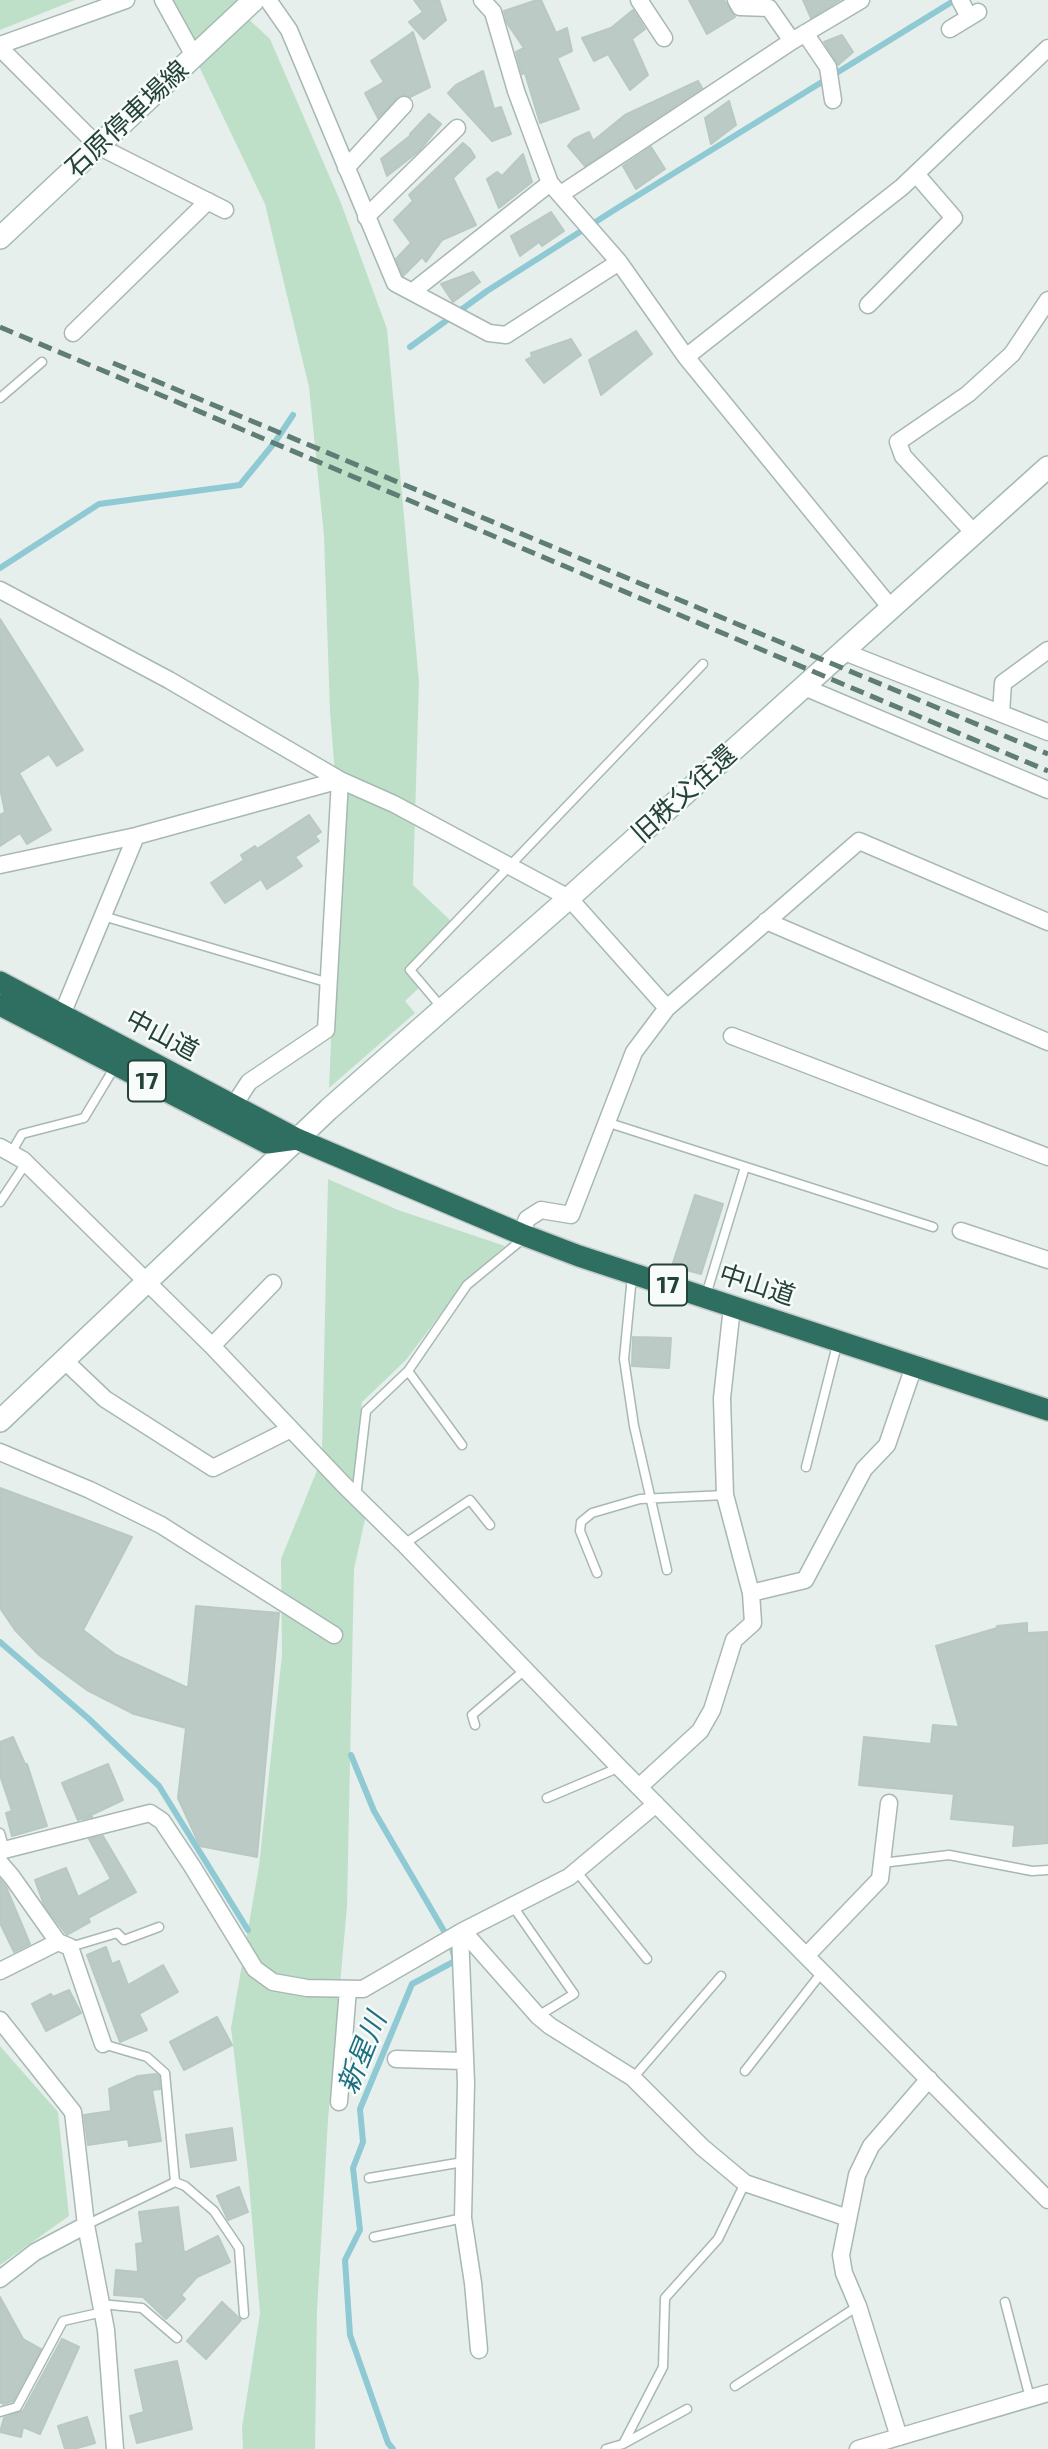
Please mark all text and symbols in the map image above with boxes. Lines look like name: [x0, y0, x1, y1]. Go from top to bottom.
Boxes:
street label: 石原停車場線: [59, 54, 195, 184]
street label: 旧秩父往還: [625, 739, 743, 849]
street label: 中山道: [120, 1003, 204, 1067]
road number: 17: [128, 1060, 166, 1101]
street label: 中山道: [715, 1258, 799, 1312]
road number: 17: [649, 1265, 687, 1306]
water label: 新星川: [331, 2008, 393, 2098]

